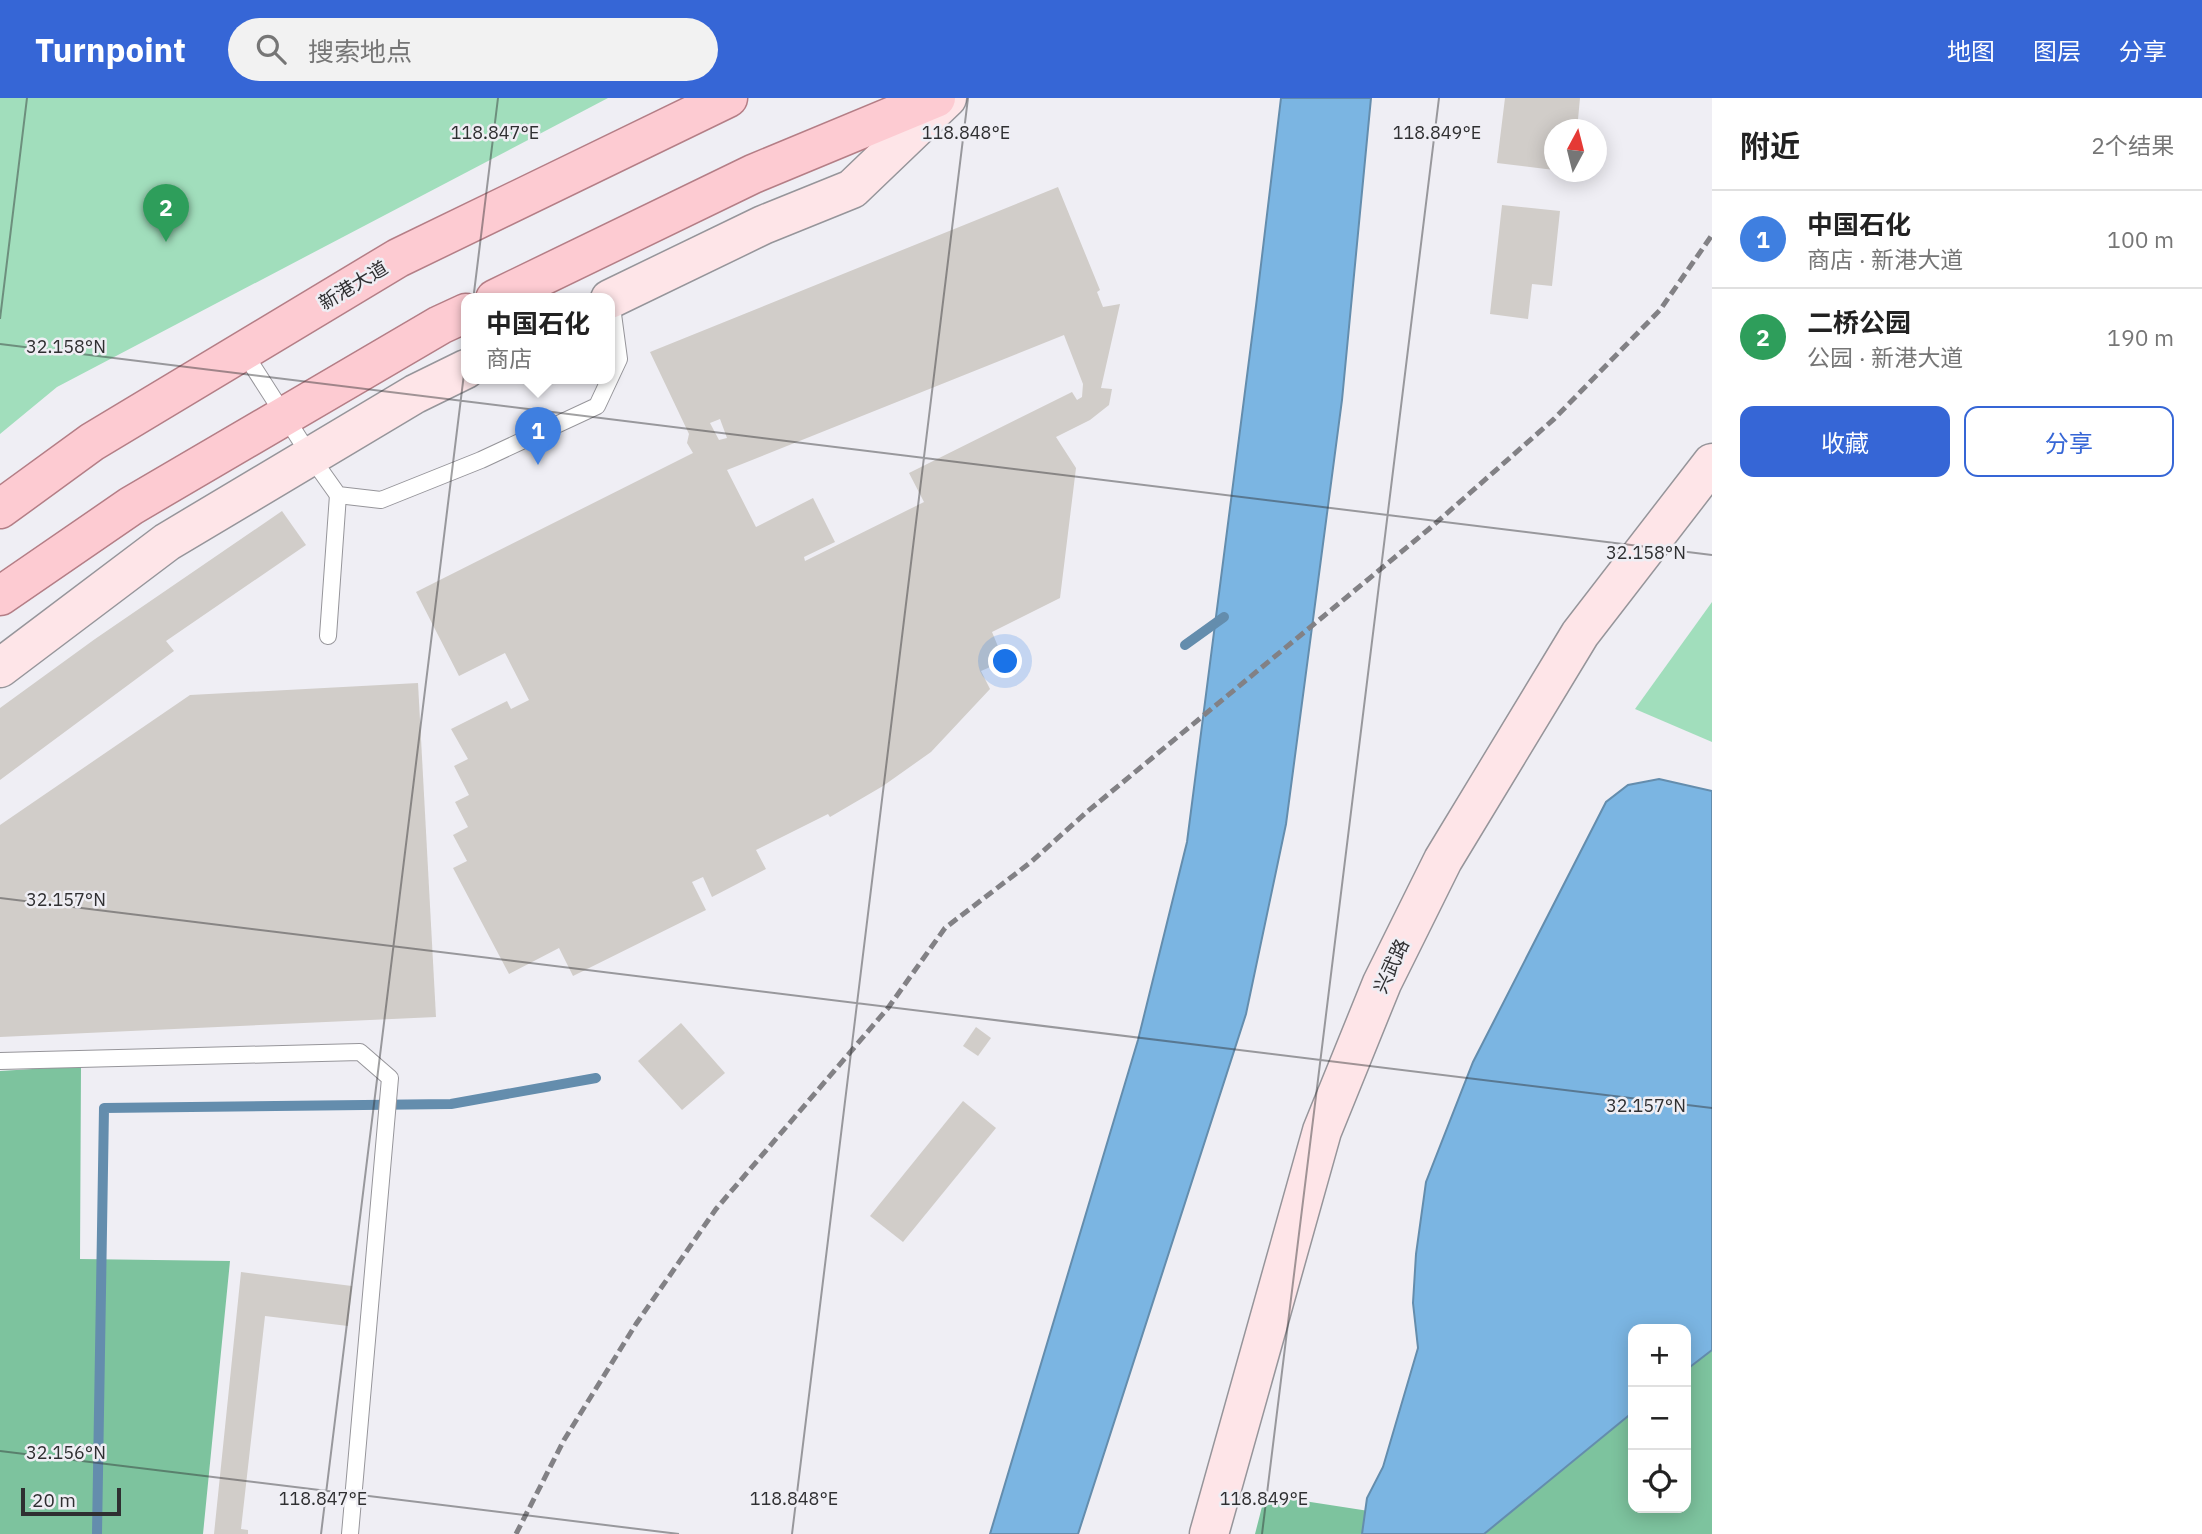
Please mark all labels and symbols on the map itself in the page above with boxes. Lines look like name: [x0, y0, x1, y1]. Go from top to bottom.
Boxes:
north arrow: [1544, 119, 1607, 182]
text: 118.847°E: [451, 121, 539, 144]
text: 118.848°E: [922, 121, 1010, 144]
text: 118.849°E: [1393, 121, 1481, 144]
pin: 2: [143, 184, 189, 242]
street label: 新港大道: [314, 255, 392, 315]
text: 32.158°N: [26, 335, 106, 358]
pin: 1: [515, 407, 561, 465]
text: 32.158°N: [1606, 541, 1686, 564]
your location: [988, 644, 1022, 678]
text: 32.157°N: [26, 888, 106, 911]
street label: 兴武路: [1368, 935, 1414, 997]
text: 32.157°N: [1606, 1094, 1686, 1117]
text: 32.156°N: [26, 1441, 106, 1464]
scale bar: [21, 1485, 121, 1517]
text: 118.847°E: [279, 1487, 367, 1510]
text: 118.848°E: [750, 1487, 838, 1510]
text: 118.849°E: [1220, 1487, 1308, 1510]

